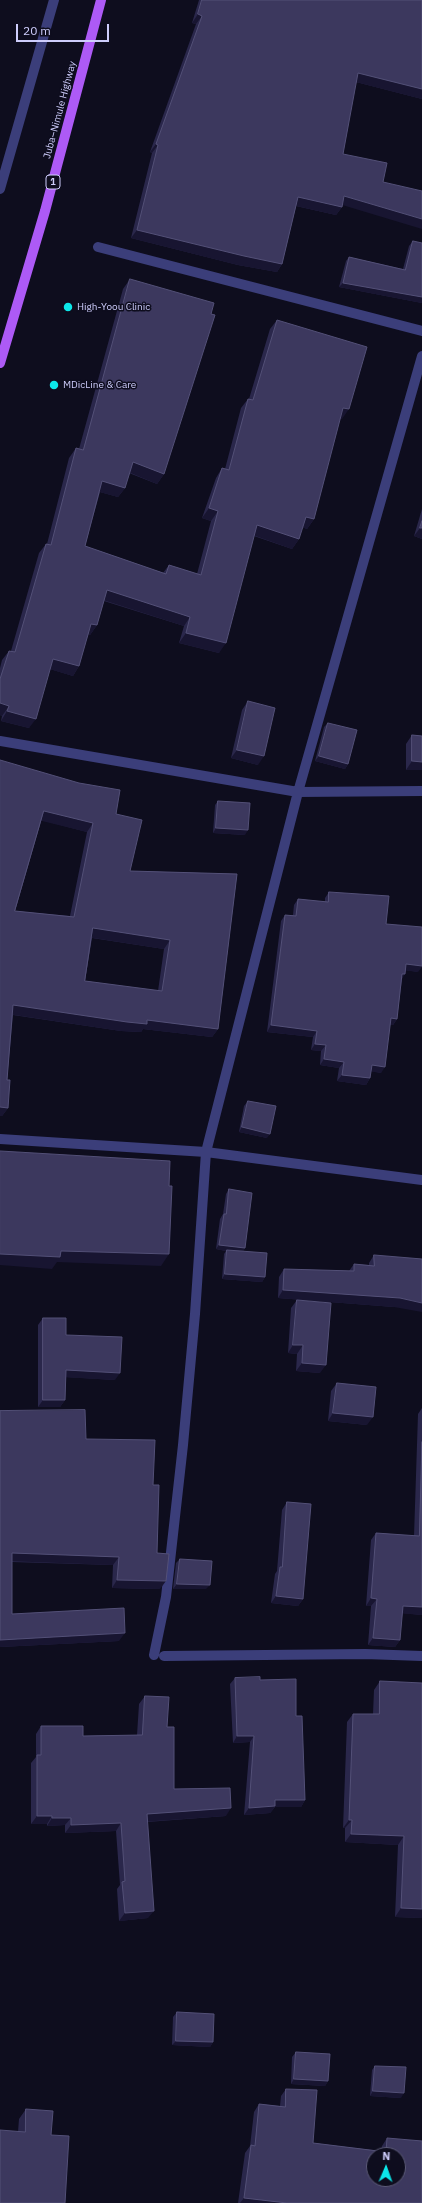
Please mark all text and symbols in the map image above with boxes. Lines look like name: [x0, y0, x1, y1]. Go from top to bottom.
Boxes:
scale bar: [18, 16, 111, 42]
text: 20 m: [23, 23, 51, 38]
street label: Juba–Nimule Highway: [41, 60, 79, 160]
road number: 1: [46, 175, 60, 189]
marker: High-Yoou Clinic: [62, 301, 74, 313]
place label: High-Yoou Clinic: [77, 301, 150, 313]
marker: MDicLine & Care: [48, 379, 60, 391]
place label: MDicLine & Care: [63, 379, 136, 391]
north arrow: [366, 2147, 406, 2187]
text: N: [382, 2149, 391, 2163]

